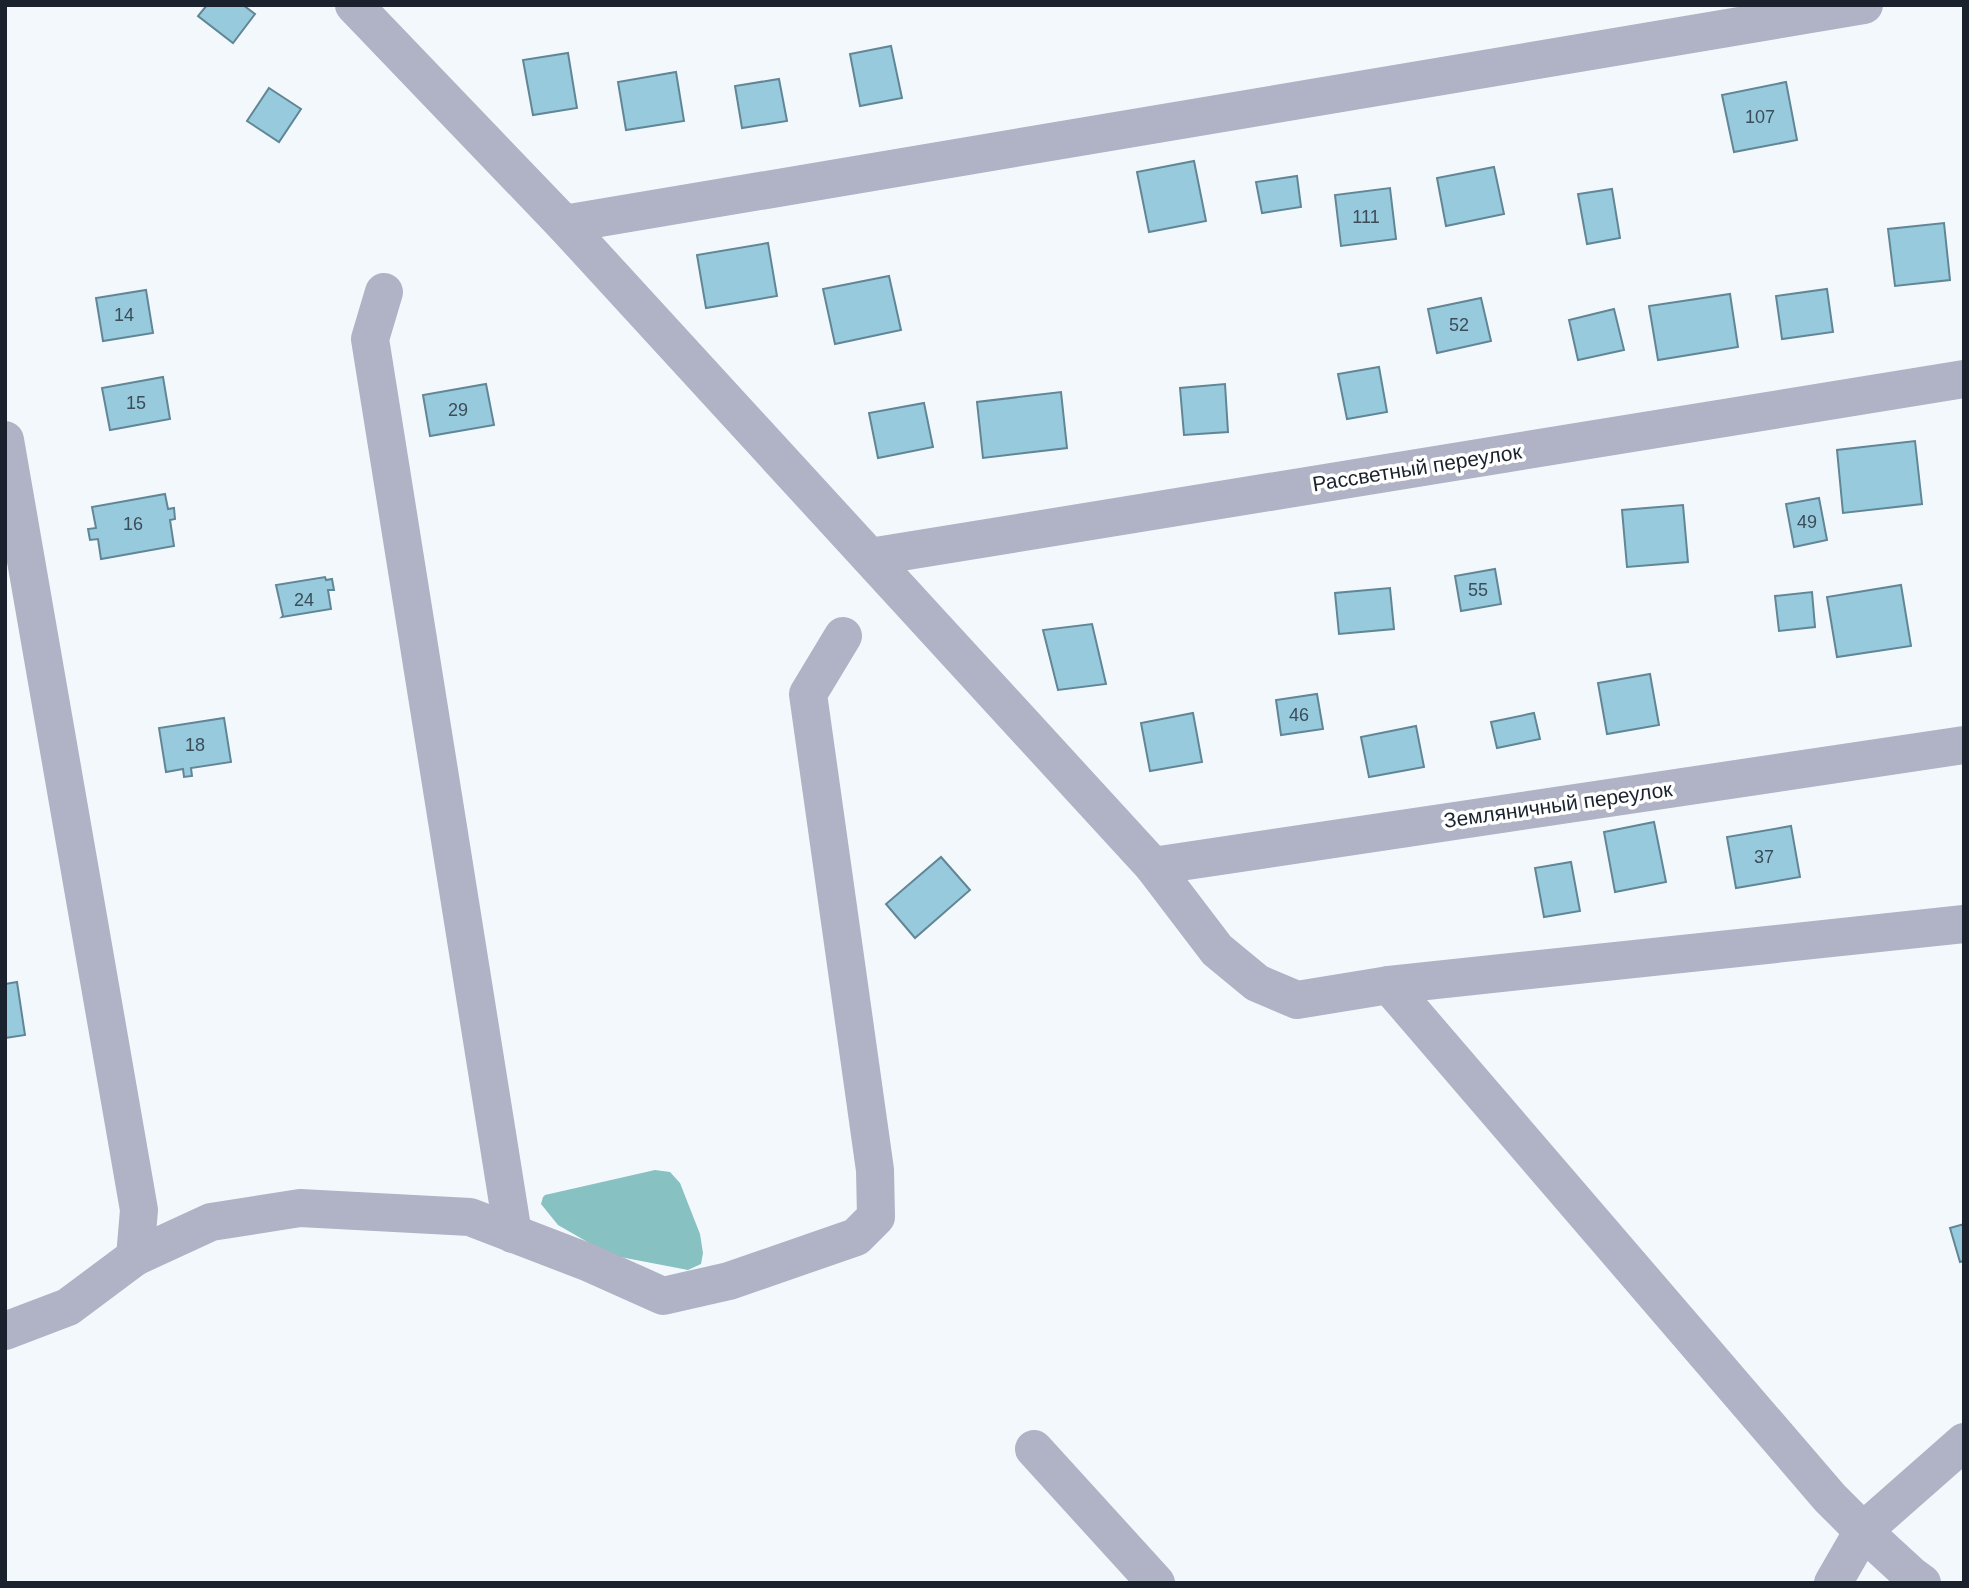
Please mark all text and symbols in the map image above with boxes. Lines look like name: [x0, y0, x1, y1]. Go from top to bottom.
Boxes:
house number: 107: [1745, 107, 1775, 127]
house number: 111: [1352, 207, 1380, 227]
house number: 14: [114, 305, 134, 325]
house number: 52: [1449, 315, 1469, 335]
house number: 15: [126, 393, 146, 413]
house number: 29: [448, 400, 468, 420]
street label: Рассветный переулок: [1311, 439, 1524, 495]
house number: 49: [1797, 512, 1817, 532]
house number: 16: [123, 514, 143, 534]
house number: 55: [1468, 580, 1488, 600]
house number: 24: [294, 590, 314, 610]
house number: 46: [1289, 705, 1309, 725]
house number: 18: [185, 735, 205, 755]
street label: Земляничный переулок: [1442, 777, 1674, 832]
house number: 37: [1754, 847, 1774, 867]

